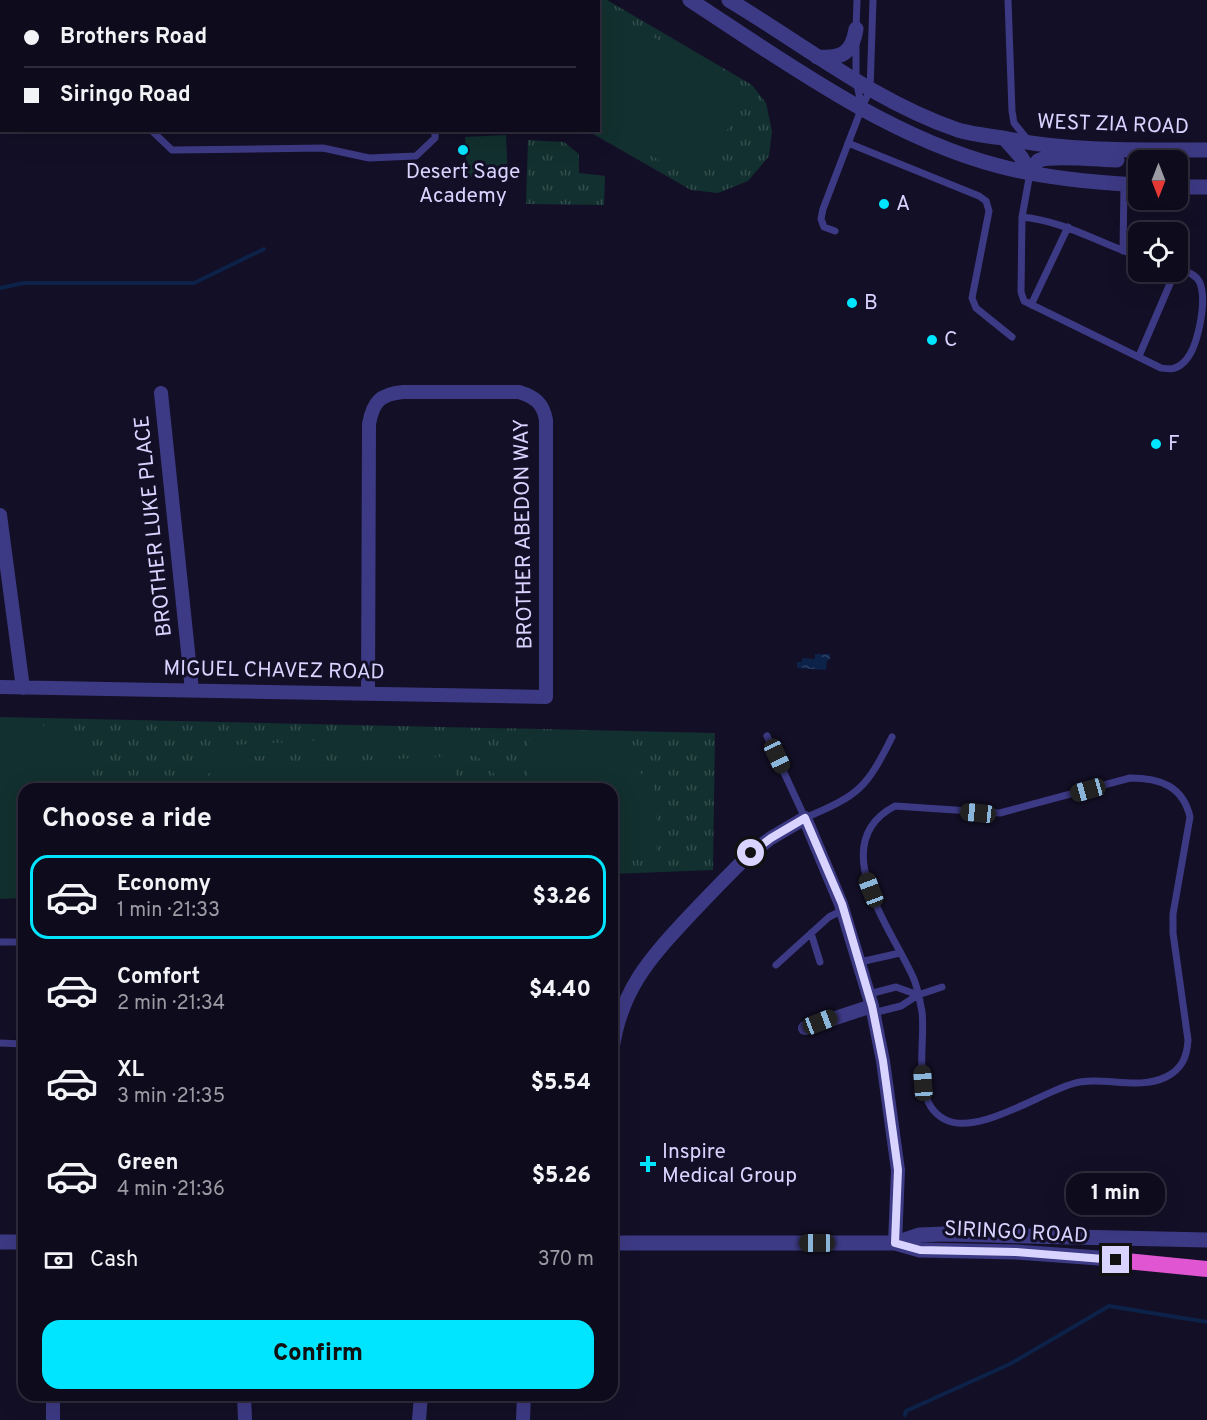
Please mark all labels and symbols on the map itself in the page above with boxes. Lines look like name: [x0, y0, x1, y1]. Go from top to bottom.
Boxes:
street label: WEST ZIA ROAD: [1036, 109, 1190, 141]
marker: Desert Sage Academy: [456, 143, 470, 157]
north arrow: [1128, 150, 1188, 210]
place label: Desert Sage Academy: [406, 159, 520, 210]
place label: A: [896, 191, 910, 218]
marker: A: [877, 197, 891, 211]
place label: B: [864, 290, 878, 317]
marker: B: [845, 296, 859, 310]
place label: C: [944, 327, 958, 354]
marker: C: [925, 333, 939, 347]
street label: BROTHER LUKE PLACE: [129, 414, 179, 638]
street label: BROTHER ABEDON WAY: [508, 418, 540, 650]
place label: F: [1168, 431, 1180, 458]
marker: F: [1149, 437, 1163, 451]
street label: MIGUEL CHAVEZ ROAD: [163, 656, 385, 686]
car: [761, 736, 793, 776]
car: [1068, 776, 1108, 804]
car: [959, 802, 997, 824]
route start: [737, 839, 764, 866]
car: [856, 870, 886, 910]
car: [800, 1007, 840, 1037]
car: [913, 1064, 933, 1102]
place label: Inspire Medical Group: [662, 1139, 797, 1190]
marker: Inspire Medical Group: [639, 1155, 657, 1173]
callout: 1 min: [1066, 1173, 1166, 1215]
street label: SIRINGO ROAD: [943, 1216, 1089, 1250]
car: [799, 1234, 835, 1252]
route end: [1102, 1246, 1129, 1273]

